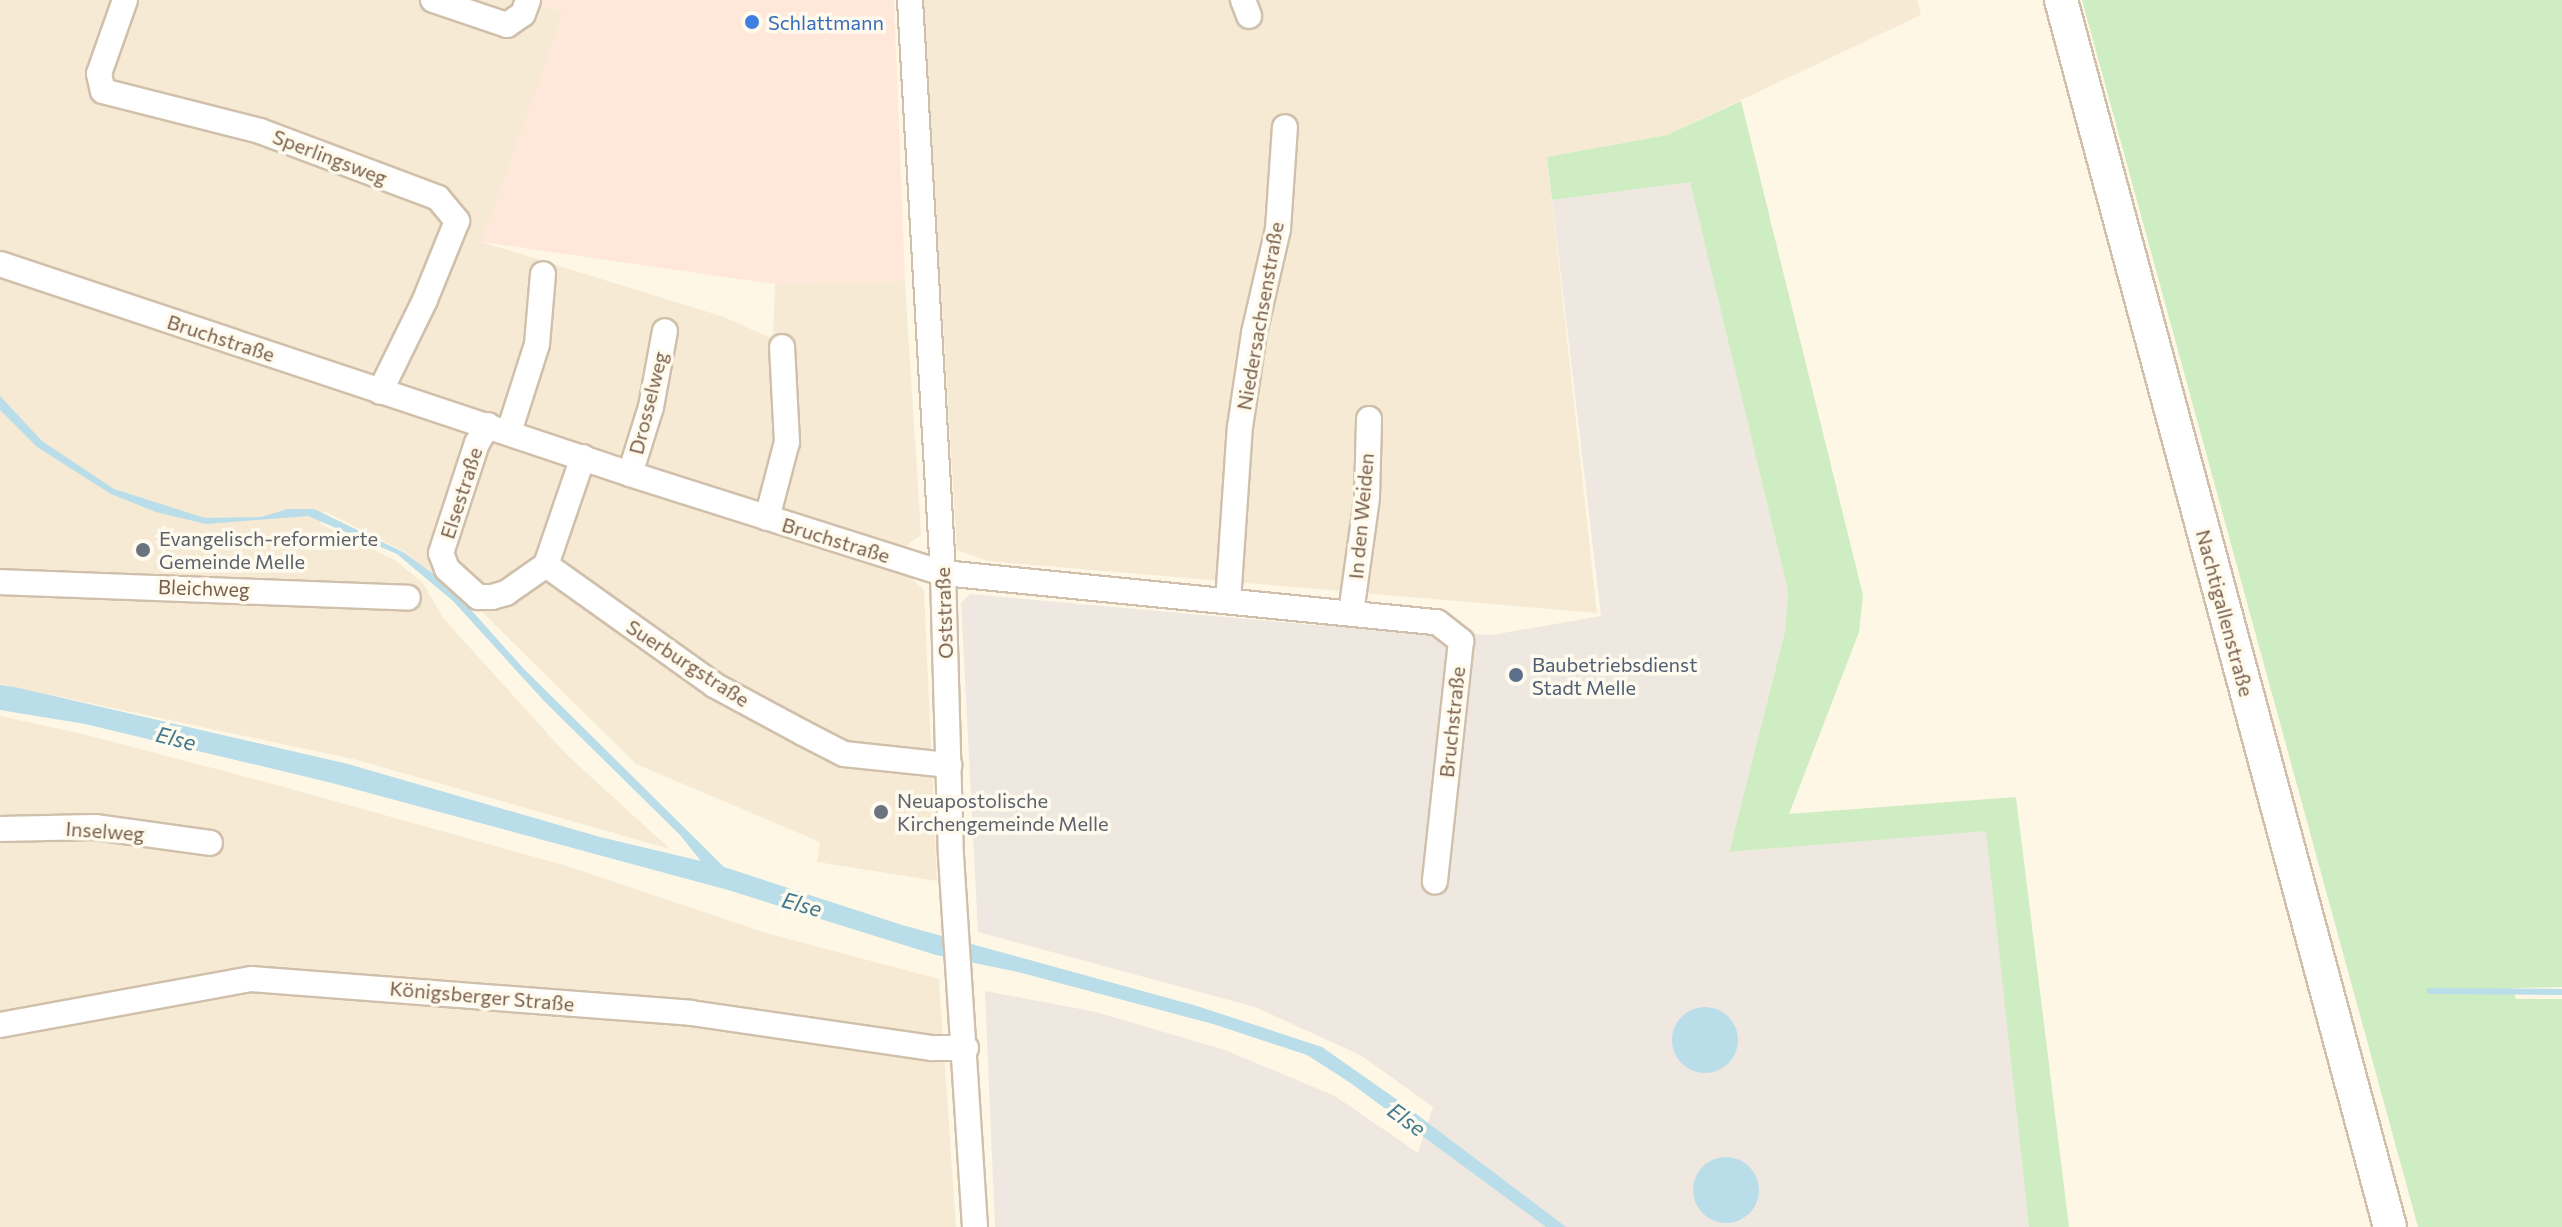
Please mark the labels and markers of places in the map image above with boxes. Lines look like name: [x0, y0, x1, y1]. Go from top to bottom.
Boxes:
place label: Schlattmann: [768, 10, 884, 34]
marker: Schlattmann: [743, 13, 761, 31]
place label: Evangelisch-reformierte Gemeinde Melle: [159, 526, 378, 573]
marker: Evangelisch-reformierte Gemeinde Melle: [134, 541, 152, 559]
place label: Baubetriebsdienst Stadt Melle: [1532, 652, 1697, 699]
marker: Baubetriebsdienst Stadt Melle: [1507, 666, 1525, 684]
place label: Neuapostolische Kirchengemeinde Melle: [897, 788, 1109, 835]
marker: Neuapostolische Kirchengemeinde Melle: [872, 803, 890, 821]

